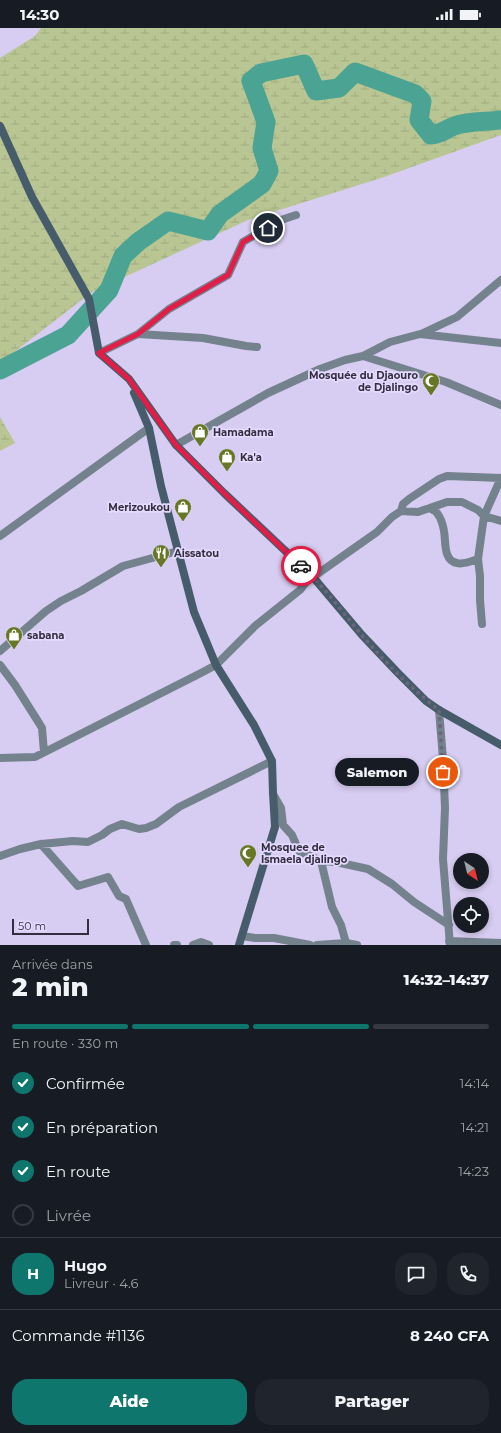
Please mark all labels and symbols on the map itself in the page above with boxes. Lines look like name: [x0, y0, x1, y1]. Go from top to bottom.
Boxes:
pin: [251, 211, 285, 245]
place label: Mosquée du Djaouro de Djalingo: [309, 369, 418, 394]
mosque icon: Mosquée du Djaouro de Djalingo: [421, 371, 441, 396]
shop icon: Hamadama: [190, 422, 210, 447]
place label: Hamadama: [213, 426, 274, 439]
shop icon: Ka'a: [217, 447, 237, 472]
place label: Ka'a: [240, 451, 262, 464]
shop icon: Merizoukou: [173, 497, 193, 522]
place label: Merizoukou: [108, 501, 170, 514]
restaurant icon: Aissatou: [151, 543, 171, 568]
courier: [281, 546, 321, 586]
place label: Aissatou: [173, 547, 219, 560]
shop icon: sabana: [4, 625, 24, 650]
place label: sabana: [27, 629, 65, 642]
pin: [426, 755, 460, 789]
callout: Salemon: [335, 758, 419, 786]
place label: Mosquee de Ismaela djalingo: [261, 841, 348, 866]
mosque icon: Mosquee de Ismaela djalingo: [238, 843, 258, 868]
north arrow: [453, 853, 489, 889]
scale bar: [12, 917, 89, 936]

